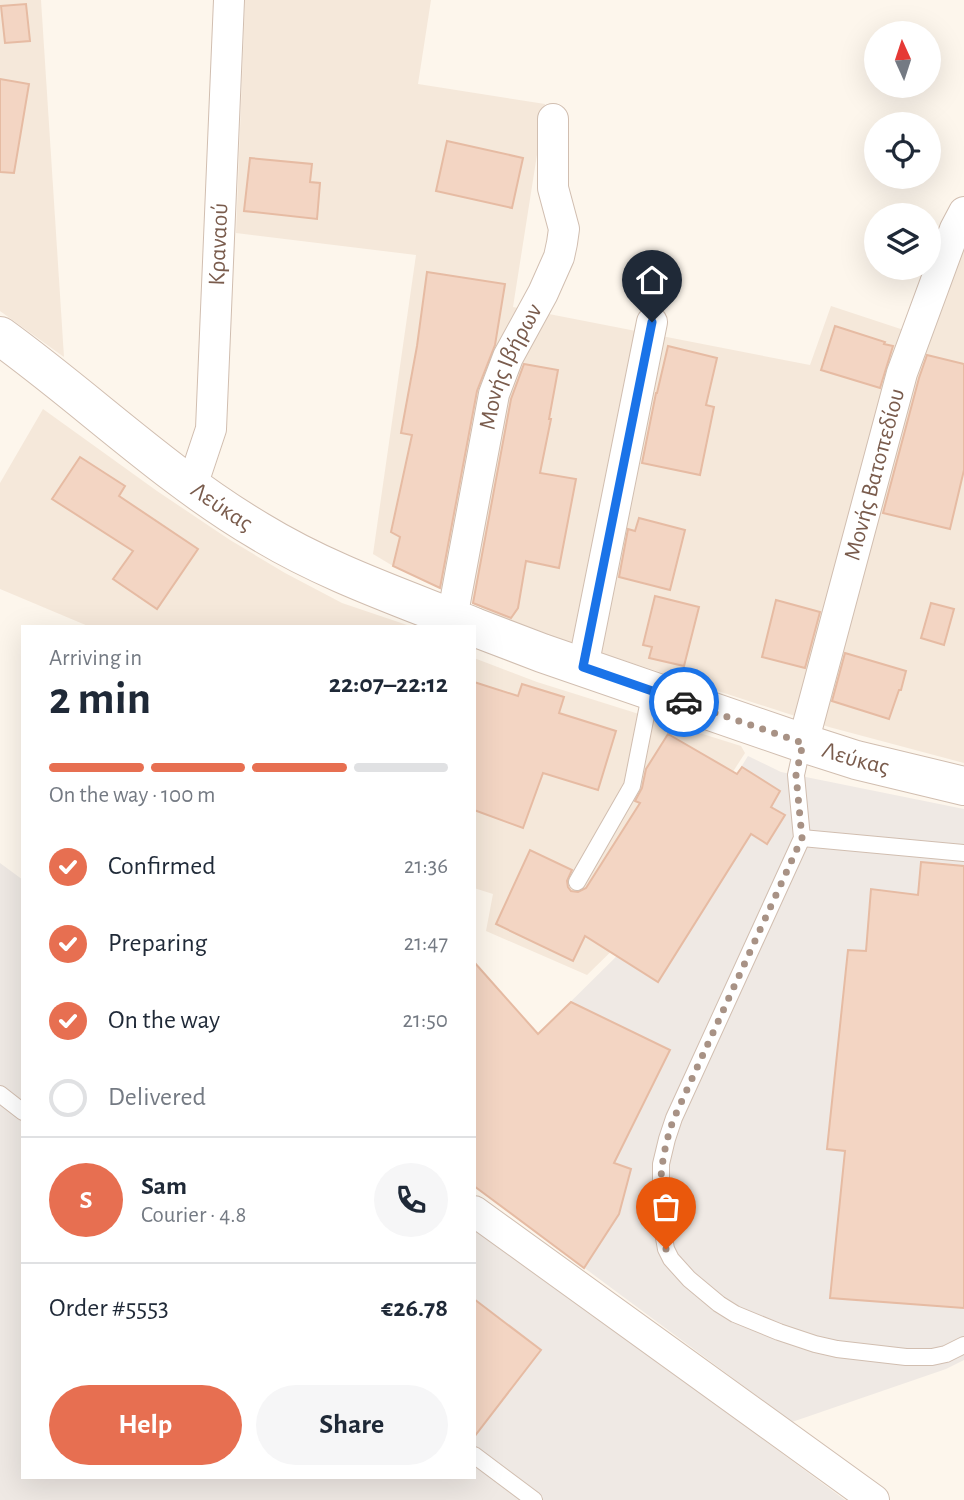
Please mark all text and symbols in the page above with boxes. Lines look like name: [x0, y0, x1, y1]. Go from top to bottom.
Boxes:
north arrow: [864, 21, 942, 98]
map controls: [864, 21, 941, 280]
button: locate: [864, 112, 941, 189]
street label: Κραναού: [205, 202, 232, 286]
button: layers: [864, 203, 941, 280]
pin: [622, 250, 682, 322]
icon: home: [633, 261, 671, 299]
street label: Μονής Ιβήρων: [476, 300, 547, 432]
street label: Μονής Βατοπεδίου: [840, 386, 909, 563]
street label: Λεύκας: [186, 478, 257, 536]
text: Arriving in: [49, 647, 142, 670]
courier: [649, 667, 719, 737]
text: 22:07–22:12: [329, 671, 448, 697]
text: 2 min: [49, 676, 151, 722]
icon: car: [665, 683, 703, 721]
street label: Λεύκας: [819, 738, 892, 780]
text: On the way · 100 m: [49, 784, 216, 807]
icon: check: [49, 848, 87, 886]
text: Confirmed: [108, 853, 216, 879]
text: 21:36: [404, 855, 448, 878]
icon: check: [49, 925, 87, 963]
text: Preparing: [108, 930, 207, 956]
text: 21:47: [404, 932, 448, 955]
icon: check: [49, 1002, 87, 1040]
text: On the way: [108, 1007, 220, 1033]
text: 21:50: [403, 1009, 448, 1032]
text: Delivered: [108, 1084, 206, 1110]
button: phone: [374, 1163, 448, 1237]
text: Sam: [141, 1173, 187, 1199]
pin: [636, 1177, 696, 1249]
text: S: [80, 1187, 92, 1213]
icon: bag: [647, 1188, 685, 1226]
text: Courier · 4.8: [141, 1204, 246, 1227]
text: Order #5553: [49, 1295, 169, 1321]
text: €26.78: [381, 1295, 448, 1321]
button: Help: [49, 1385, 242, 1465]
button: Share: [256, 1385, 448, 1465]

